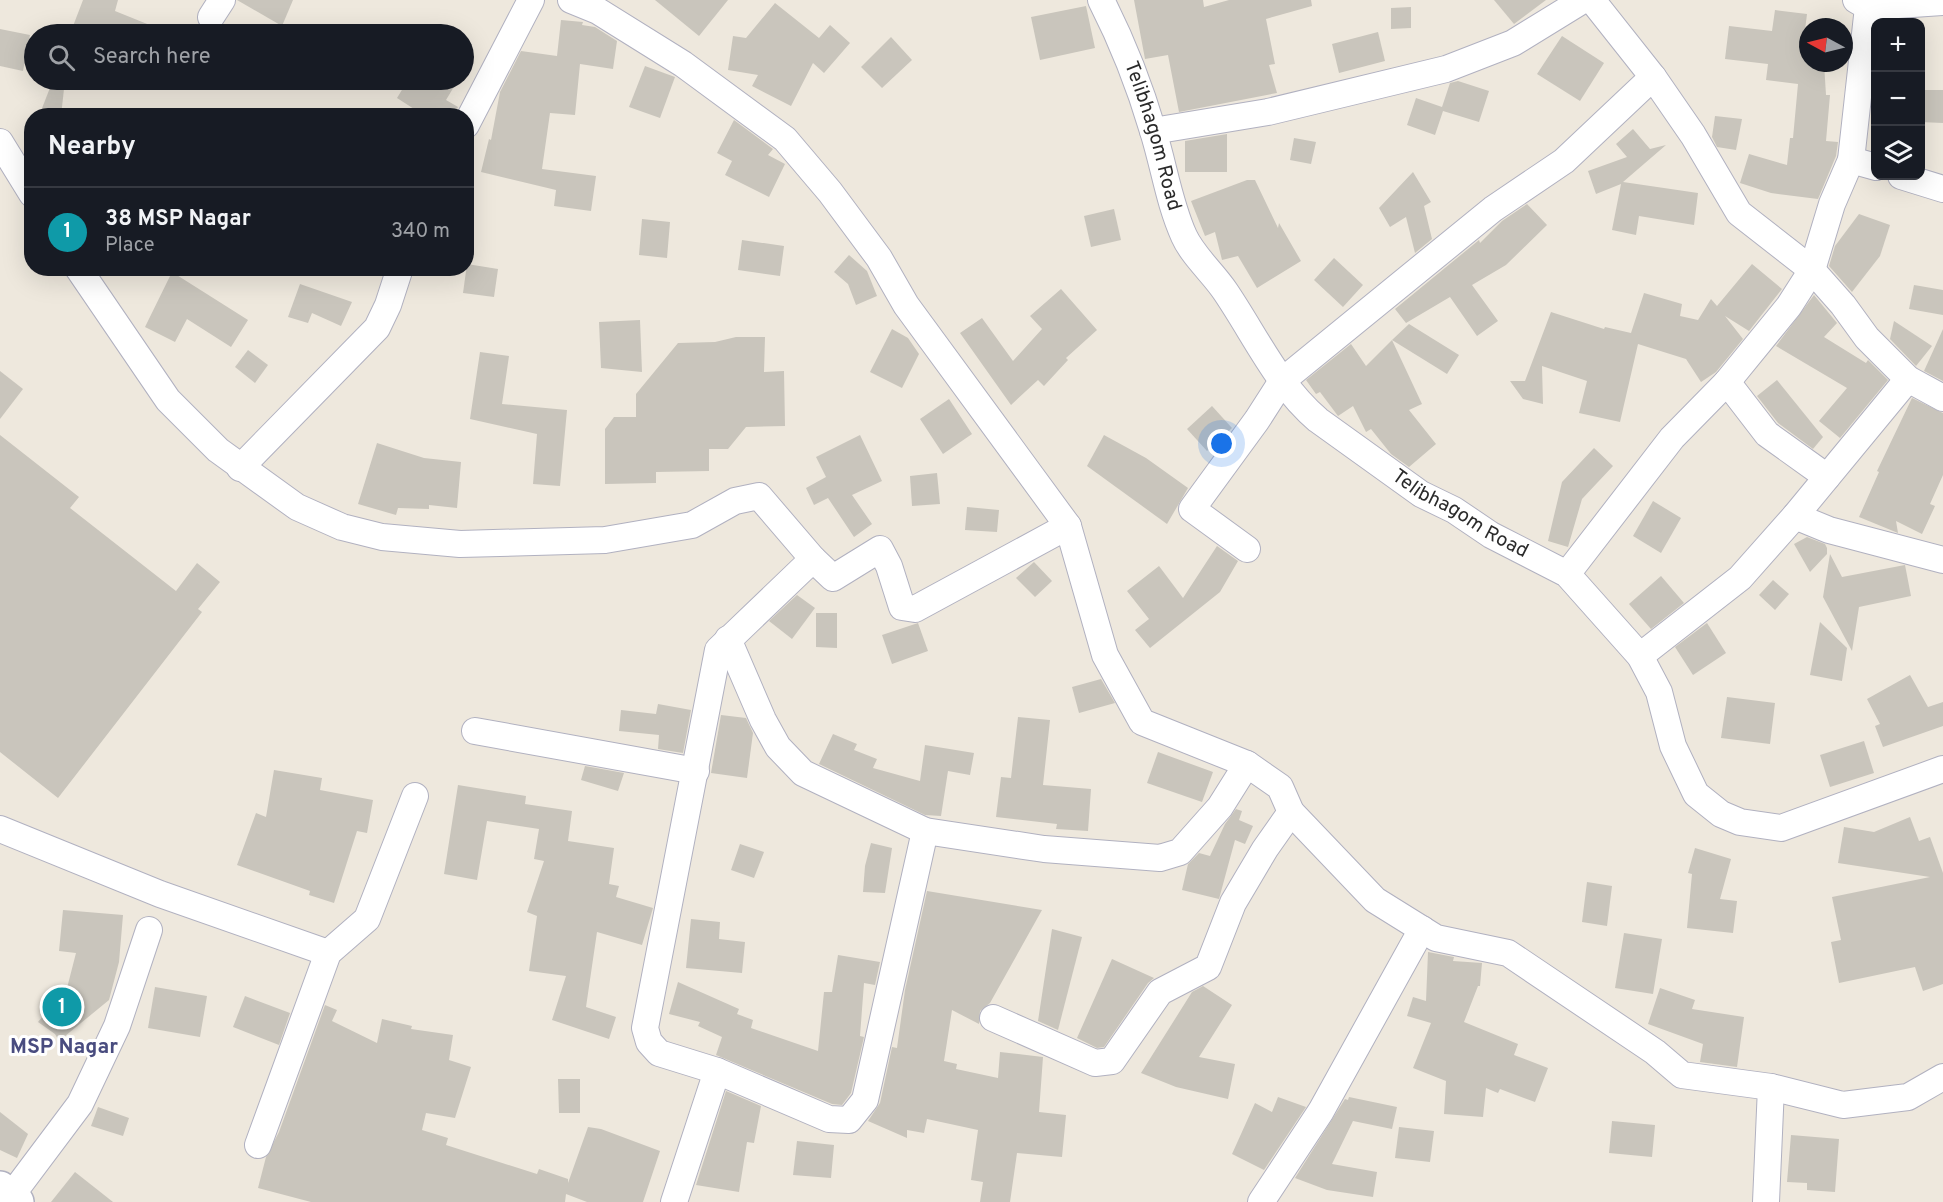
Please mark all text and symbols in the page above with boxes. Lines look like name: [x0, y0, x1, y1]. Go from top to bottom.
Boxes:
north arrow: [1799, 18, 1853, 72]
map controls: [1871, 18, 1925, 180]
button: +: [1871, 18, 1925, 72]
search box: [24, 24, 474, 90]
icon: search: [45, 41, 78, 74]
text: Search here: [93, 44, 211, 71]
street label: Telibhagom Road: [1117, 58, 1187, 214]
button: −: [1871, 72, 1925, 126]
button: layers: [1871, 126, 1925, 180]
text: Nearby: [48, 131, 136, 164]
text: 38 MSP Nagar: [105, 206, 251, 233]
text: 1: [64, 219, 72, 245]
text: 340 m: [391, 219, 450, 245]
text: Place: [105, 233, 155, 259]
your location: [1207, 429, 1236, 458]
street label: Telibhagom Road: [1386, 464, 1533, 565]
pin: 1: [42, 984, 82, 1030]
district label: MSP Nagar: [10, 1034, 118, 1061]

